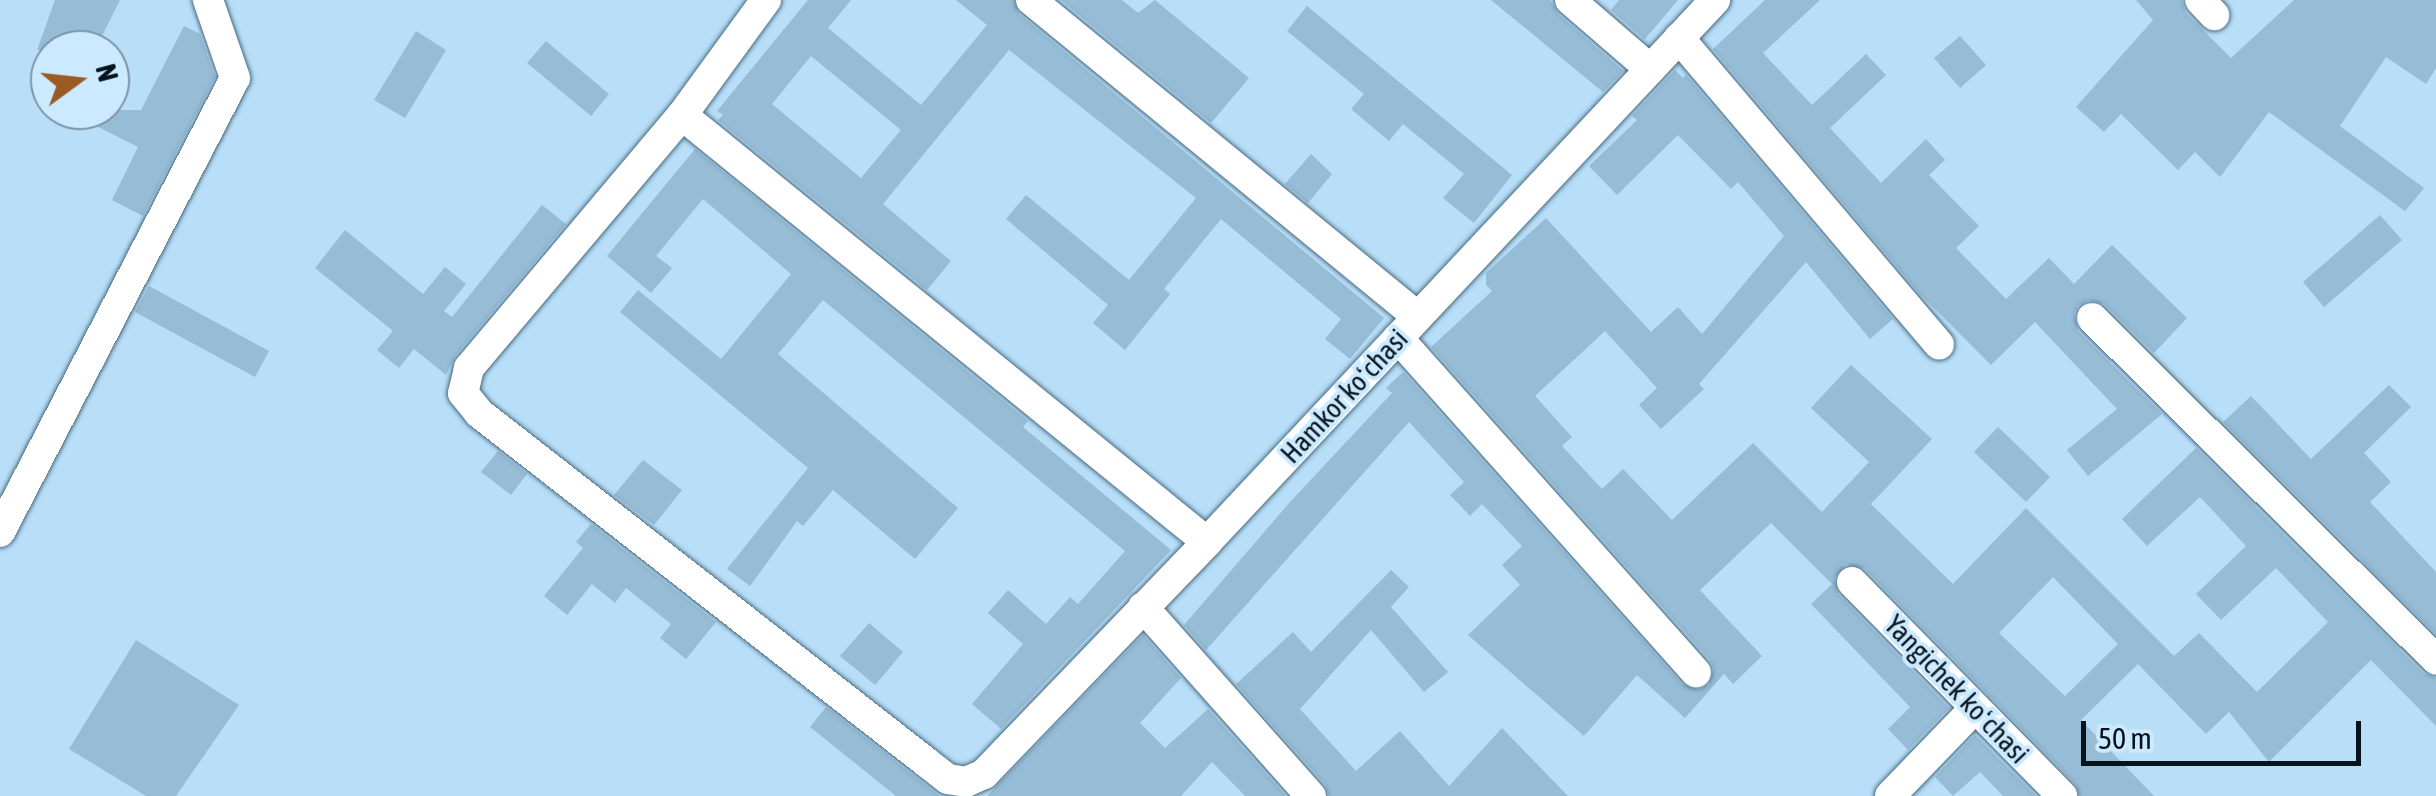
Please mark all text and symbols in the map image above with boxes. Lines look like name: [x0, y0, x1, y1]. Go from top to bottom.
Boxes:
north arrow: [30, 30, 130, 130]
text: N: [89, 61, 125, 85]
street label: Hamkor koʻchasi: [1273, 322, 1415, 470]
street label: Yangichek koʻchasi: [1878, 608, 2036, 770]
scale bar: [2086, 701, 2366, 763]
text: 50 m: [2098, 721, 2152, 755]

